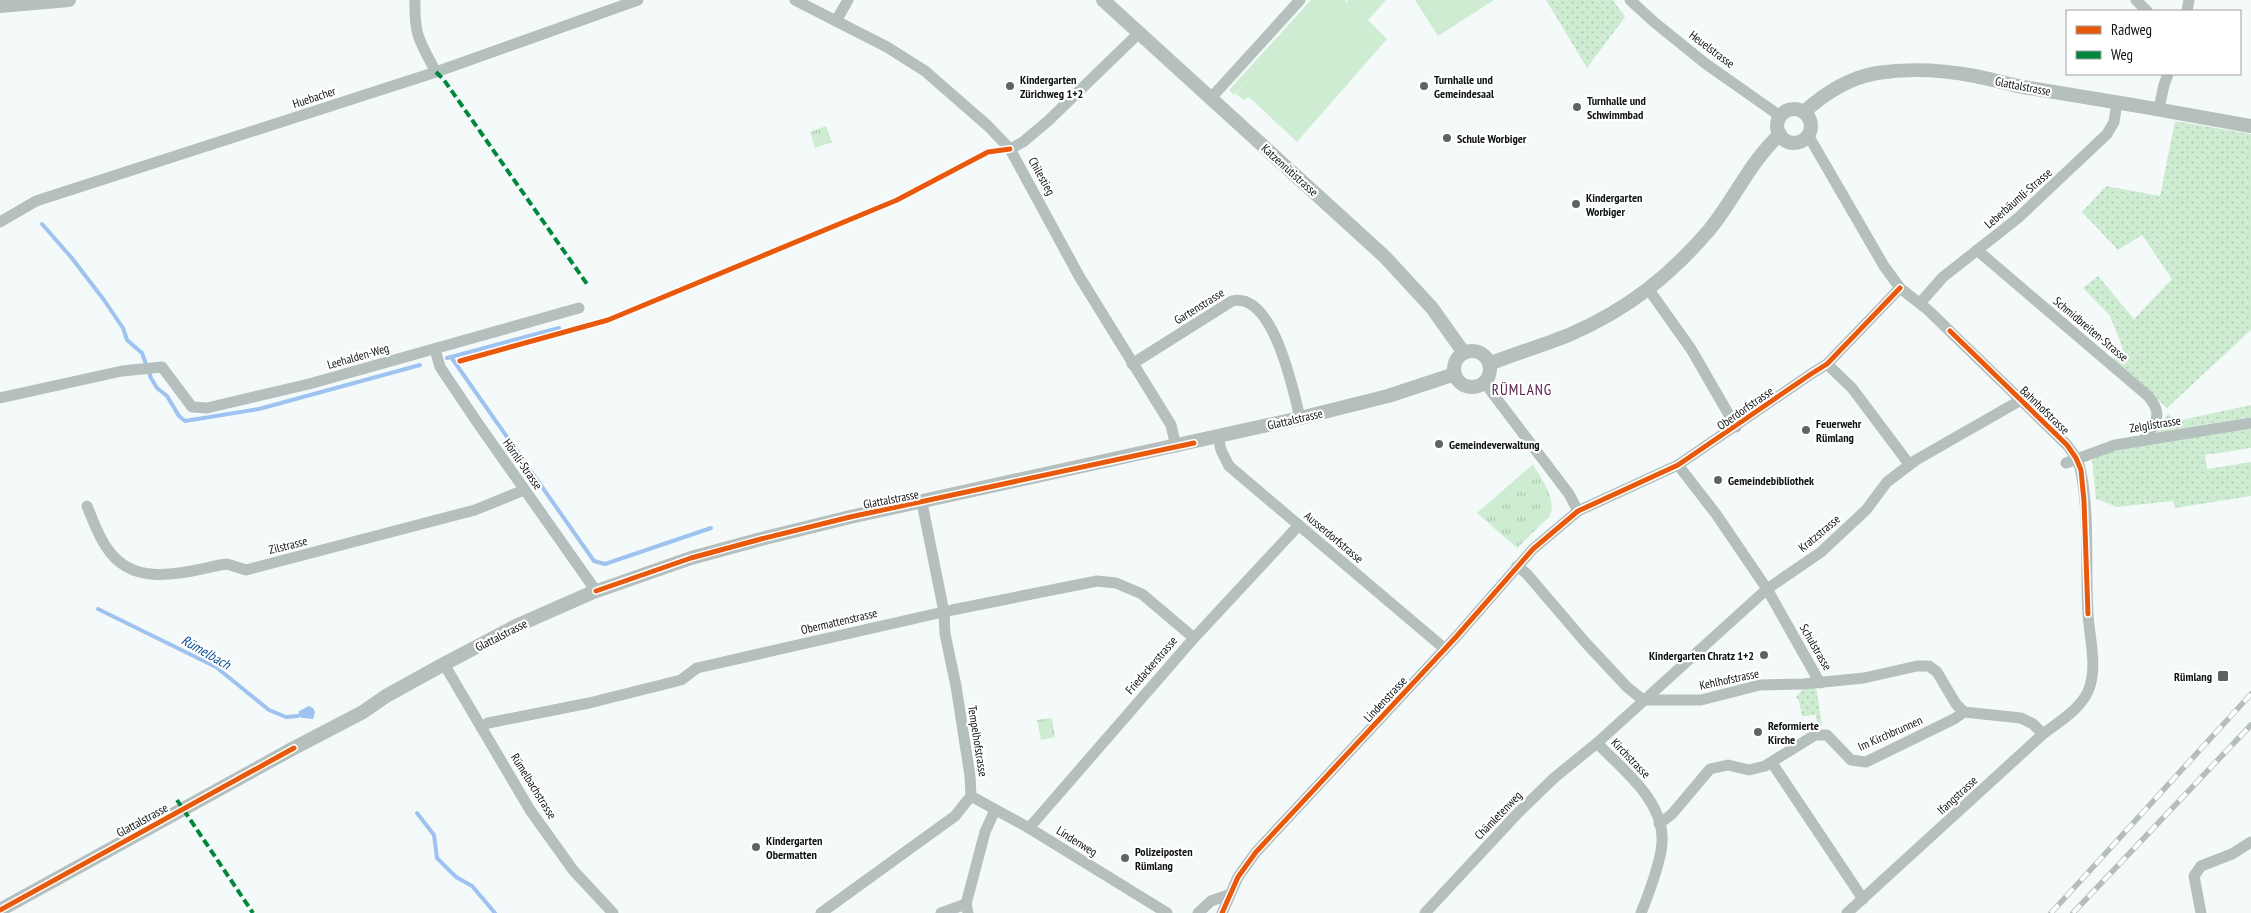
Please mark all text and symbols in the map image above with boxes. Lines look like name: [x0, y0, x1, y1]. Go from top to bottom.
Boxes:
legend: [2066, 10, 2241, 75]
text: Radweg: [2111, 20, 2152, 39]
street label: Heuelstrasse: [1686, 27, 1738, 71]
text: Weg: [2111, 45, 2133, 64]
place label: Kindergarten Zürichweg 1+2: [1020, 72, 1083, 101]
place label: Turnhalle und Gemeindesaal: [1434, 72, 1494, 101]
street label: Glattalstrasse: [1994, 73, 2052, 99]
marker: Kindergarten Zürichweg 1+2: [1004, 80, 1016, 92]
marker: Turnhalle und Gemeindesaal: [1418, 80, 1430, 92]
street label: Huebacher: [291, 83, 338, 111]
place label: Turnhalle und Schwimmbad: [1587, 93, 1646, 122]
marker: Turnhalle und Schwimmbad: [1571, 101, 1583, 113]
place label: Schule Worbiger: [1457, 131, 1527, 146]
marker: Schule Worbiger: [1441, 132, 1453, 144]
street label: Katzenrütistrasse: [1259, 141, 1321, 199]
street label: Chilestieg: [1025, 154, 1059, 198]
street label: Leberbäumli-Strasse: [1981, 165, 2055, 231]
place label: Kindergarten Worbiger: [1585, 190, 1642, 219]
marker: Kindergarten Worbiger: [1570, 198, 1582, 210]
street label: Gartenstrasse: [1171, 285, 1227, 327]
street label: Schmidbreiten-Strasse: [2051, 293, 2131, 365]
street label: Leehalden-Weg: [325, 340, 391, 372]
district label: RÜMLANG: [1492, 380, 1552, 399]
street label: Oberdorfstrasse: [1714, 383, 1776, 433]
street label: Bahnhofstrasse: [2017, 383, 2073, 437]
street label: Glattalstrasse: [1266, 405, 1324, 433]
street label: Zelglistrasse: [2128, 413, 2182, 435]
place label: Feuerwehr Rümlang: [1816, 416, 1862, 445]
marker: Feuerwehr Rümlang: [1800, 424, 1812, 436]
street label: Hörnli-Strasse: [500, 436, 546, 492]
place label: Gemeindeverwaltung: [1449, 437, 1540, 452]
marker: Gemeindeverwaltung: [1433, 438, 1445, 450]
place label: Gemeindebibliothek: [1728, 473, 1814, 488]
marker: Gemeindebibliothek: [1712, 474, 1724, 486]
street label: Glattalstrasse: [862, 486, 920, 512]
street label: Ausserdorfstrasse: [1301, 508, 1367, 566]
street label: Kratzstrasse: [1795, 511, 1843, 555]
street label: Zilstrasse: [267, 533, 309, 557]
street label: Obermattenstrasse: [799, 605, 879, 637]
street label: Glattalstrasse: [473, 616, 529, 654]
street label: Schulstrasse: [1797, 621, 1835, 673]
water label: Rümelbach: [178, 631, 235, 674]
street label: Friedackerstrasse: [1122, 633, 1180, 697]
place label: Kindergarten Chratz 1+2: [1649, 648, 1754, 663]
marker: Kindergarten Chratz 1+2: [1758, 649, 1770, 661]
street label: Kehlhofstrasse: [1698, 665, 1760, 693]
place label: Rümlang: [2174, 669, 2212, 684]
marker: Rümlang: [2216, 669, 2230, 683]
street label: Lindenstrasse: [1360, 673, 1410, 725]
street label: Tempelhofstrasse: [965, 704, 991, 778]
street label: Im Kirchbrunnen: [1855, 712, 1925, 754]
place label: Reformierte Kirche: [1768, 718, 1819, 747]
marker: Reformierte Kirche: [1752, 726, 1764, 738]
street label: Kirchstrasse: [1608, 735, 1654, 781]
street label: Rümelbachstrasse: [508, 750, 560, 822]
street label: Ifangstrasse: [1934, 773, 1980, 817]
street label: Chämletenweg: [1471, 788, 1525, 842]
street label: Glattalstrasse: [114, 800, 170, 840]
street label: Lindenweg: [1054, 823, 1100, 859]
place label: Kindergarten Obermatten: [766, 833, 822, 862]
marker: Kindergarten Obermatten: [750, 841, 762, 853]
place label: Polizeiposten Rümlang: [1135, 844, 1193, 873]
marker: Polizeiposten Rümlang: [1119, 852, 1131, 864]

